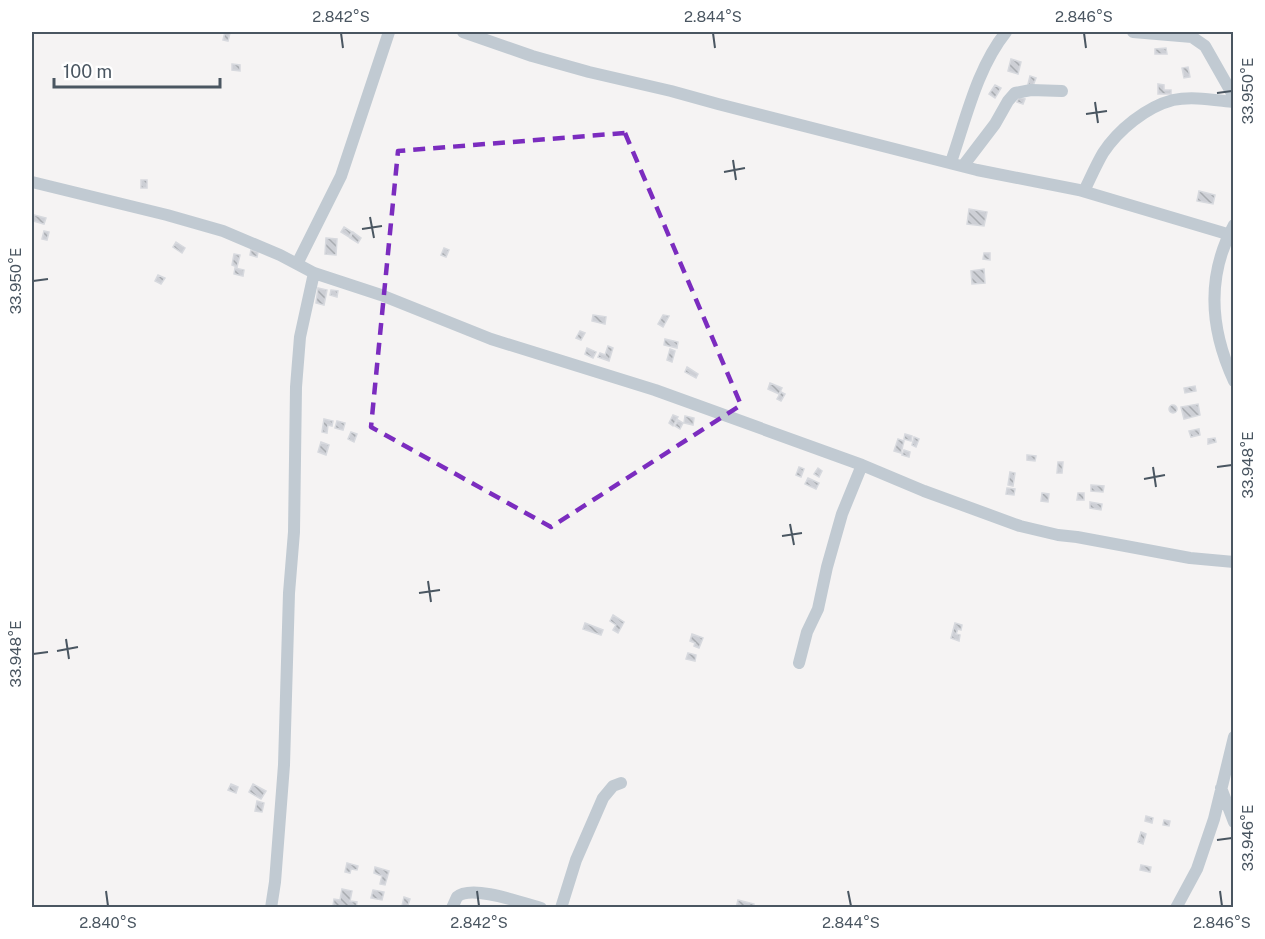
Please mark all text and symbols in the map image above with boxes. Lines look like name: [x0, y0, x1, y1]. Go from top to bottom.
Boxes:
text: 2.842°S: [312, 8, 370, 25]
text: 2.844°S: [684, 8, 742, 25]
text: 2.846°S: [1055, 8, 1113, 25]
scale bar: [54, 51, 220, 89]
text: 33.950°E: [1239, 58, 1256, 124]
text: 100 m: [63, 61, 112, 82]
text: 33.950°E: [7, 248, 24, 314]
text: 33.948°E: [1239, 432, 1256, 498]
text: 33.948°E: [7, 621, 24, 687]
text: 33.946°E: [1239, 805, 1256, 871]
text: 2.840°S: [79, 914, 137, 931]
text: 2.842°S: [450, 914, 508, 931]
text: 2.844°S: [822, 914, 880, 931]
text: 2.846°S: [1193, 914, 1251, 931]

